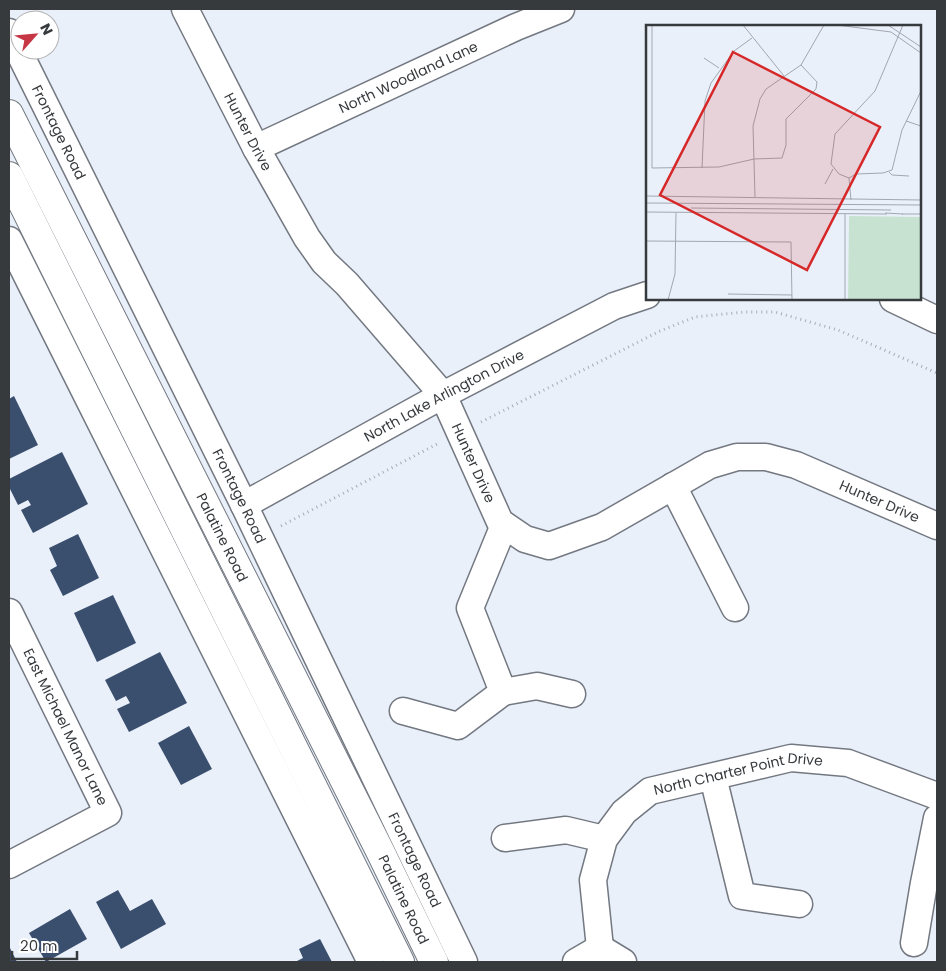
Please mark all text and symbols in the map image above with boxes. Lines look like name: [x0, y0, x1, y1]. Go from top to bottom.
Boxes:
north arrow: [10, 10, 60, 60]
text: N: [35, 20, 58, 38]
inset map: [646, 25, 921, 300]
street label: North Woodland Lane: [336, 36, 481, 118]
street label: Frontage Road: [27, 82, 91, 183]
street label: Hunter Drive: [219, 89, 277, 175]
street label: North Lake Arlington Drive: [360, 344, 528, 447]
street label: Hunter Drive: [447, 420, 500, 506]
street label: Frontage Road: [208, 445, 271, 547]
street label: Hunter Drive: [836, 475, 923, 527]
street label: Palatine Road: [191, 490, 253, 585]
street label: East Michael Manor Lane: [18, 645, 113, 809]
street label: North Charter Point Drive: [652, 748, 824, 800]
street label: Frontage Road: [383, 809, 446, 911]
street label: Palatine Road: [373, 852, 434, 947]
scale bar: [12, 928, 78, 960]
text: 20 m: [20, 935, 58, 956]

